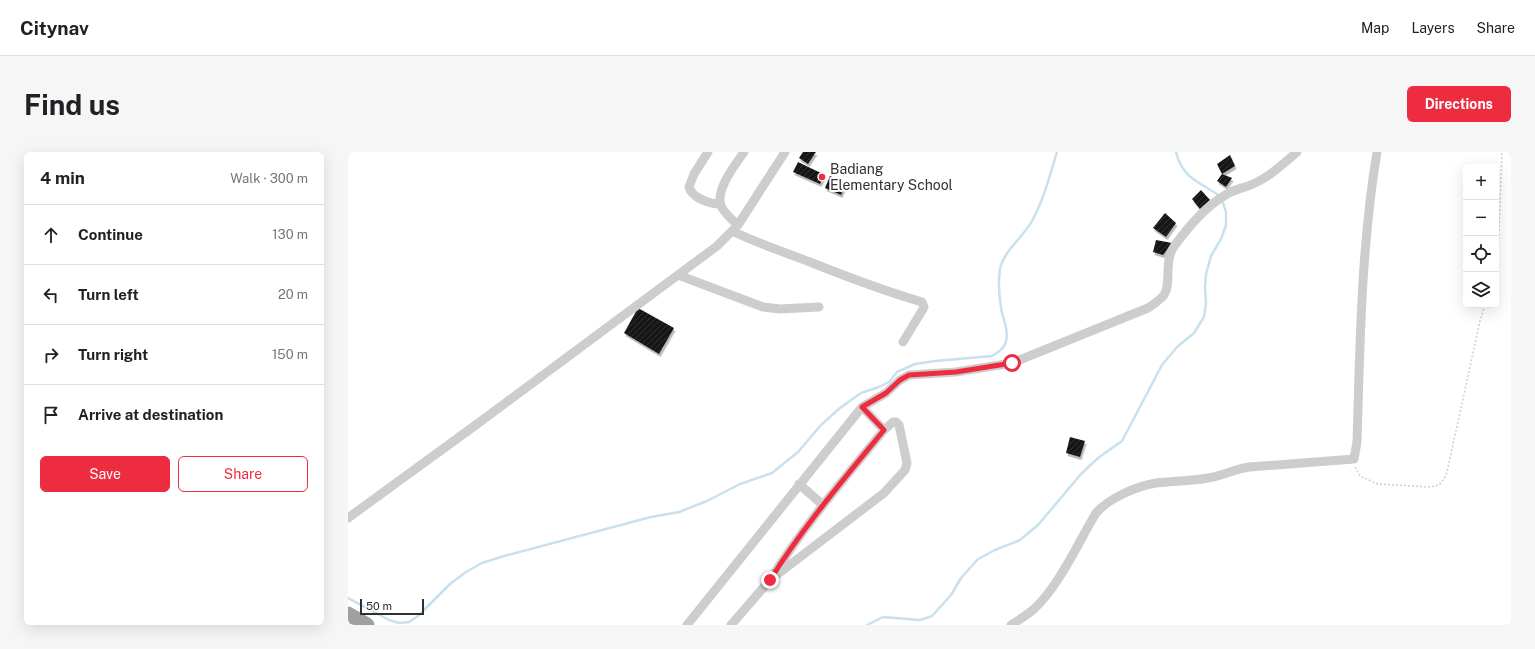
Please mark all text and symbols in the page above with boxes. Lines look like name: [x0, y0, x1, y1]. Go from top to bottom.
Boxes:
text: Citynav: [20, 17, 89, 39]
text: Map: [1361, 20, 1389, 36]
text: Layers: [1411, 20, 1455, 36]
text: Share: [1477, 20, 1515, 36]
button: Directions: [1407, 86, 1511, 122]
text: Find us: [24, 88, 120, 121]
place label: Badiang Elementary School: [830, 161, 953, 193]
map controls: [1463, 164, 1499, 308]
button: +: [1463, 164, 1499, 200]
text: 4 min: [40, 168, 85, 188]
text: Walk · 300 m: [230, 171, 308, 186]
marker: Badiang Elementary School: [817, 172, 827, 182]
button: −: [1463, 200, 1499, 236]
icon: ahead: [40, 224, 62, 246]
text: Continue: [78, 226, 143, 243]
text: 130 m: [272, 227, 308, 242]
button: locate: [1463, 236, 1499, 272]
button: layers: [1463, 272, 1499, 308]
icon: left: [40, 284, 62, 306]
text: Turn left: [78, 286, 139, 303]
text: 20 m: [278, 287, 308, 302]
icon: right: [40, 344, 62, 366]
text: Turn right: [78, 346, 148, 363]
text: 150 m: [272, 347, 308, 362]
route start: [1003, 354, 1021, 372]
icon: arrive: [40, 404, 62, 426]
text: Arrive at destination: [78, 406, 223, 423]
button: Save: [40, 456, 170, 492]
button: Share: [178, 456, 308, 492]
route end: [761, 571, 779, 589]
scale bar: [360, 597, 424, 616]
text: 50 m: [366, 600, 392, 612]

